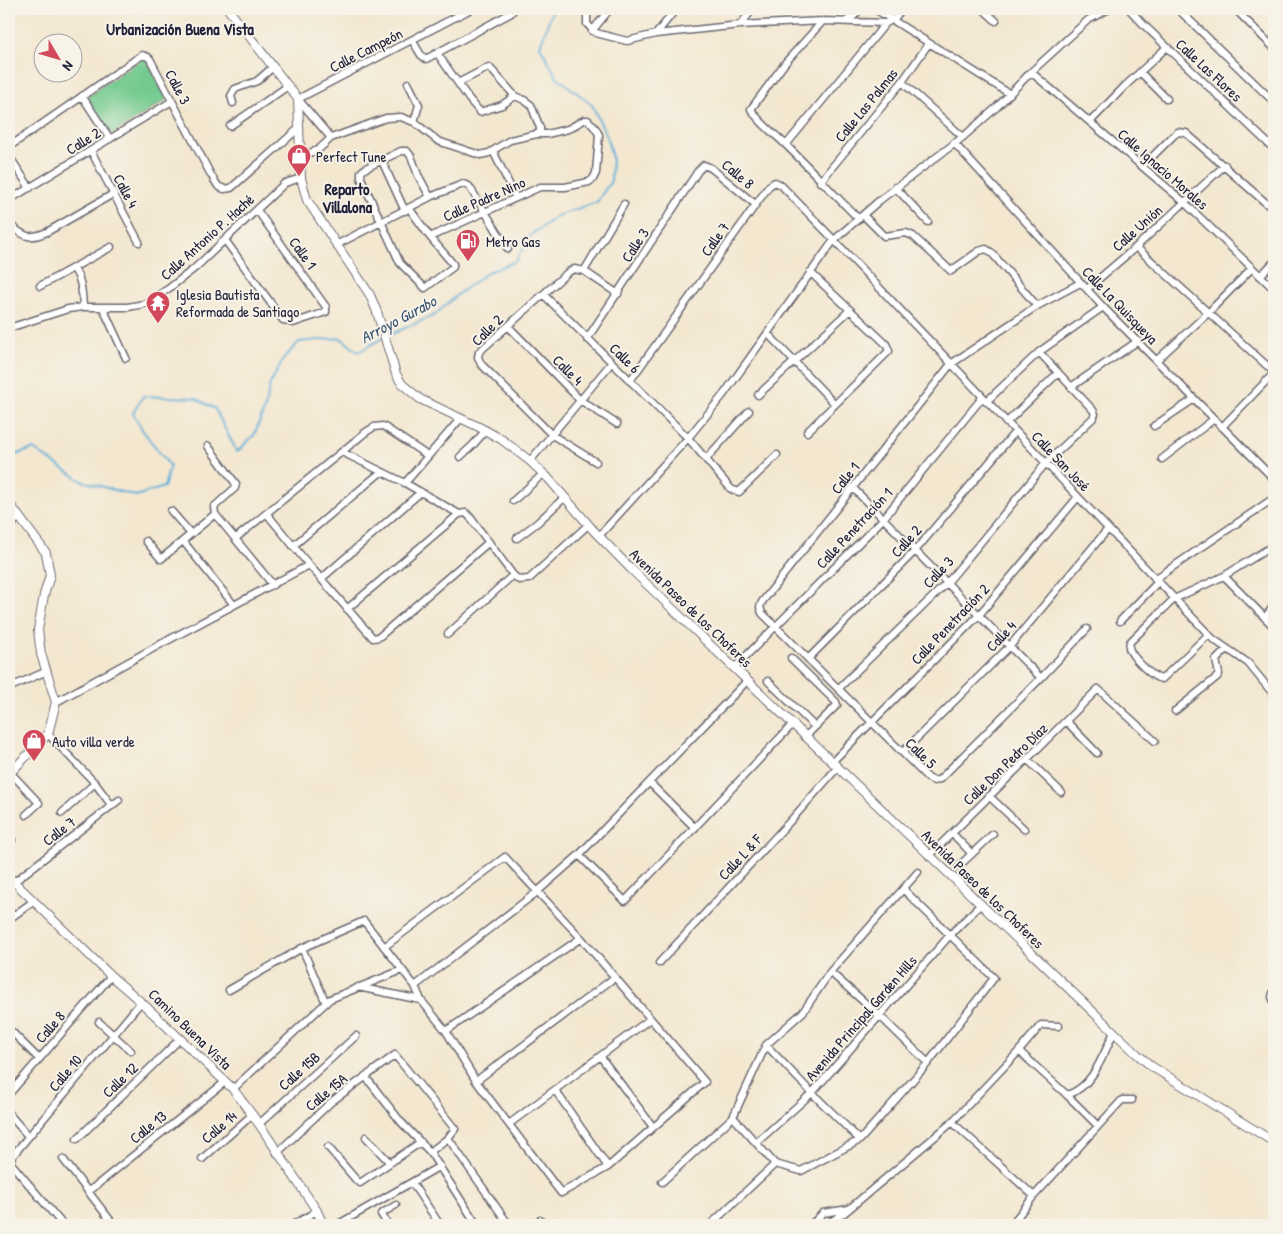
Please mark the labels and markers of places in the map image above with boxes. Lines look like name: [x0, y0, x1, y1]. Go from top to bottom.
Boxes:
shop icon: Perfect Tune: [286, 143, 312, 177]
place label: Perfect Tune: [316, 146, 387, 167]
fuel station icon: Metro Gas: [455, 228, 481, 262]
place label: Metro Gas: [486, 231, 540, 252]
place label: Iglesia Bautista Reformada de Santiago: [176, 284, 299, 322]
temple icon: Iglesia Bautista Reformada de Santiago: [145, 290, 171, 324]
shop icon: Auto villa verde: [21, 728, 47, 762]
place label: Auto villa verde: [52, 731, 135, 752]

